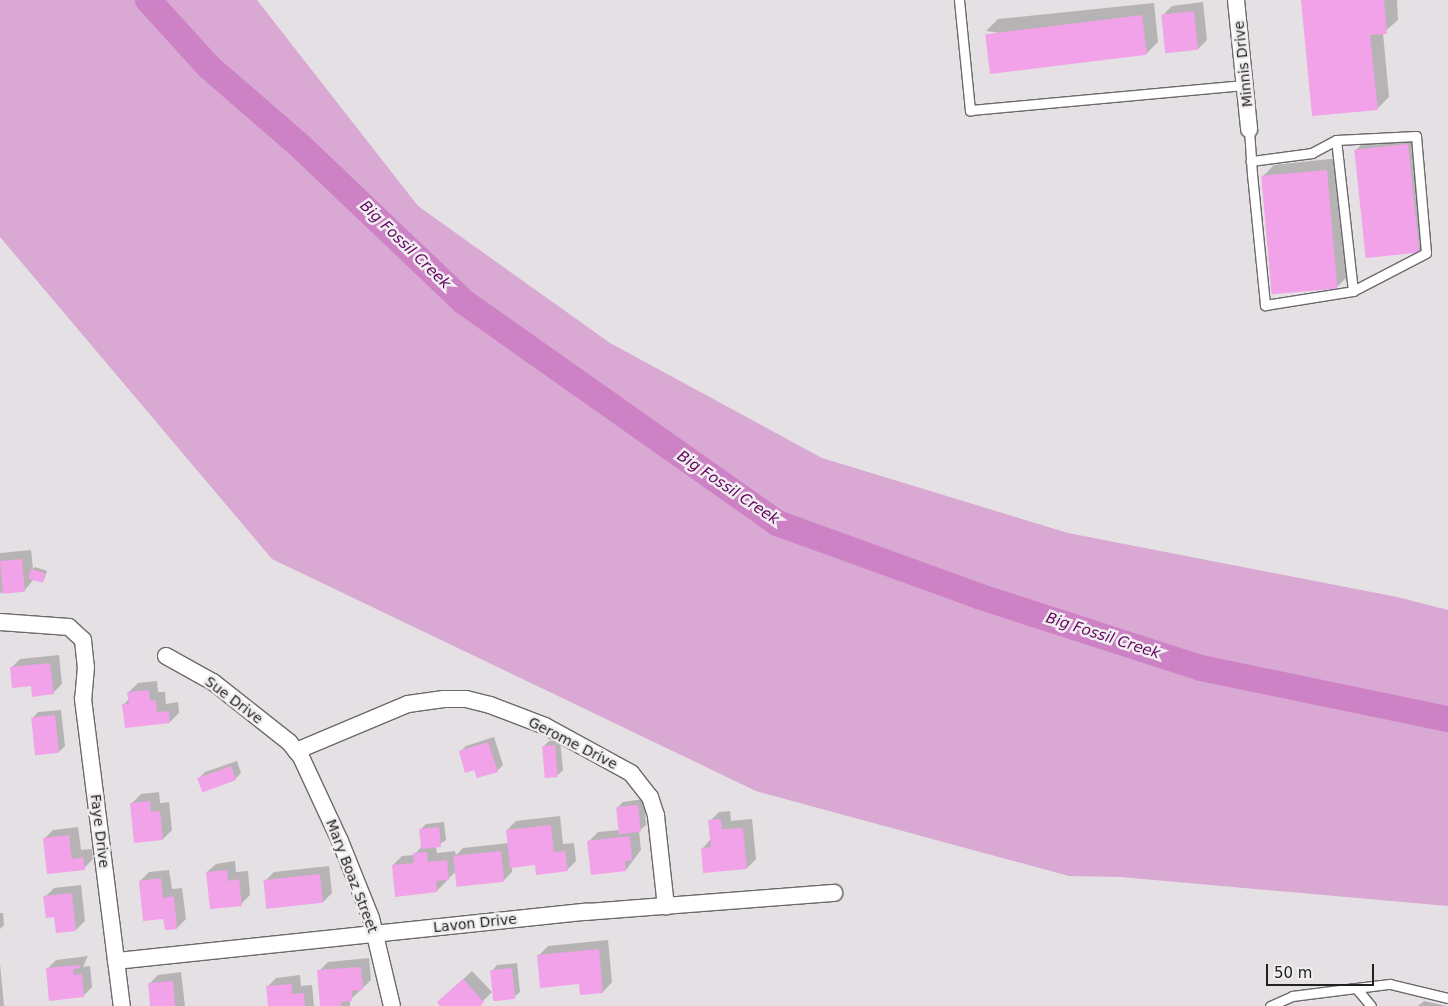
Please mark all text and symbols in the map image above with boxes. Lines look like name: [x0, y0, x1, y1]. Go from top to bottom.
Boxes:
street label: Minnis Drive: [1230, 20, 1256, 108]
water label: Big Fossil Creek: [356, 197, 454, 293]
water label: Big Fossil Creek: [674, 447, 782, 529]
water label: Big Fossil Creek: [1044, 609, 1162, 663]
street label: Sue Drive: [202, 673, 266, 727]
street label: Gerome Drive: [526, 713, 620, 773]
street label: Faye Drive: [87, 793, 113, 869]
street label: Mary Boaz Street: [323, 817, 381, 935]
street label: Lavon Drive: [432, 910, 518, 936]
scale bar: [1268, 954, 1376, 986]
text: 50 m: [1274, 964, 1312, 982]

